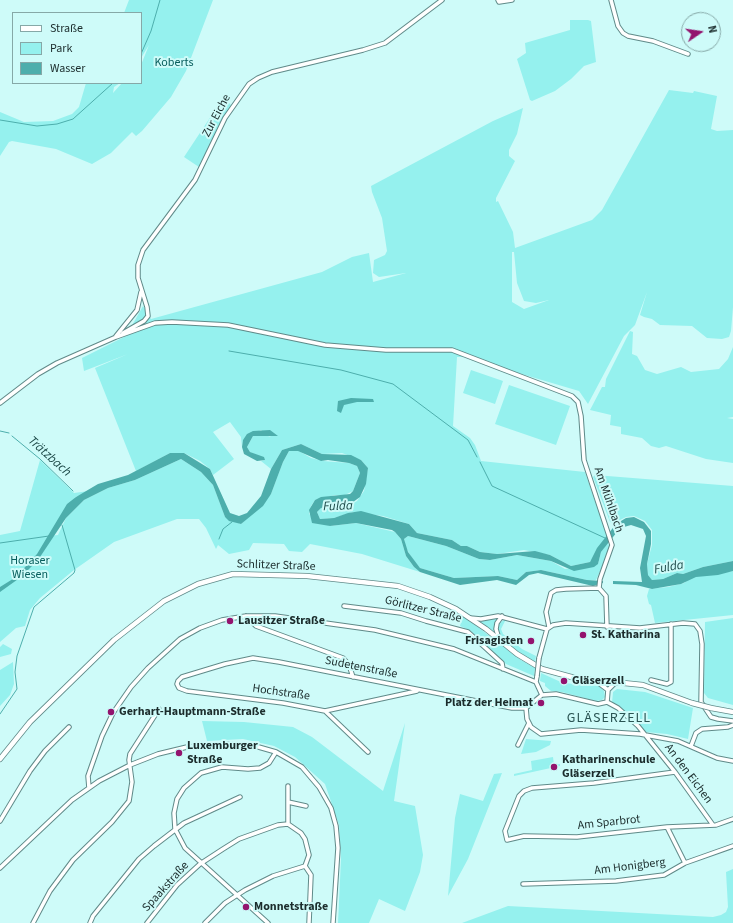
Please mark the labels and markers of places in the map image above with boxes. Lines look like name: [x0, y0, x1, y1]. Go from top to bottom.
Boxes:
place label: Lausitzer Straße: [238, 614, 325, 628]
marker: Lausitzer Straße: [225, 616, 235, 626]
place label: St. Katharina: [591, 628, 660, 642]
marker: St. Katharina: [578, 630, 588, 640]
place label: Frisagisten: [465, 634, 523, 648]
marker: Frisagisten: [526, 636, 536, 646]
place label: Gläserzell: [572, 674, 624, 688]
marker: Gläserzell: [559, 676, 569, 686]
place label: Platz der Heimat: [445, 696, 533, 710]
marker: Platz der Heimat: [536, 698, 546, 708]
place label: Gerhart-Hauptmann-Straße: [119, 705, 266, 719]
marker: Gerhart-Hauptmann-Straße: [106, 707, 116, 717]
place label: Luxemburger Straße: [187, 739, 258, 767]
marker: Luxemburger Straße: [174, 748, 184, 758]
place label: Katharinenschule Gläserzell: [562, 753, 656, 781]
marker: Katharinenschule Gläserzell: [549, 762, 559, 772]
place label: Monnetstraße: [254, 900, 328, 914]
marker: Monnetstraße: [241, 902, 251, 912]

